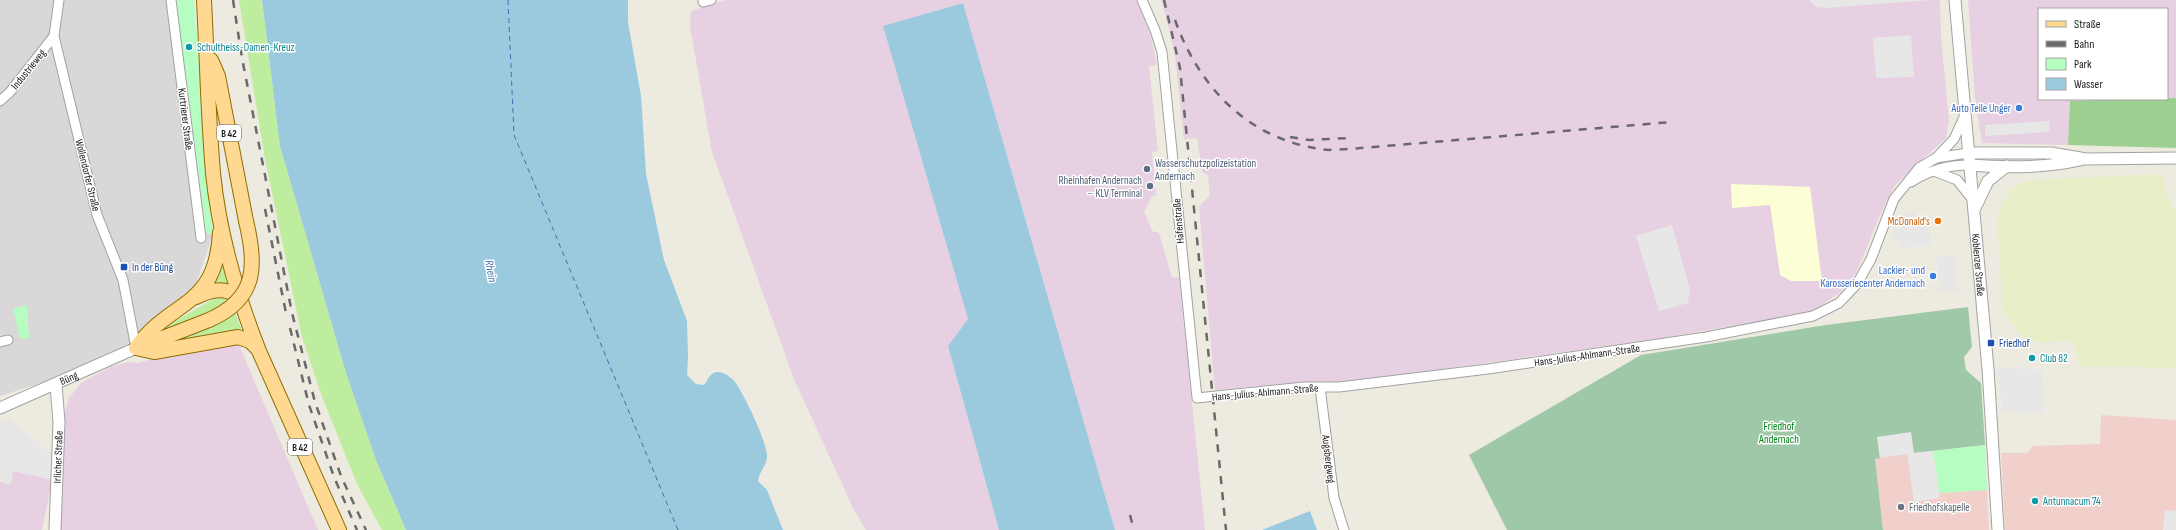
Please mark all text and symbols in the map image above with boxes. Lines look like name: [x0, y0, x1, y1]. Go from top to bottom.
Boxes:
legend: [2038, 8, 2168, 100]
text: Straße: [2074, 17, 2101, 32]
text: Bahn: [2074, 37, 2094, 52]
place label: Schultheiss-Damen-Kreuz: [197, 41, 295, 54]
marker: Schultheiss-Damen-Kreuz: [184, 42, 194, 52]
street label: Industrieweg: [8, 46, 49, 92]
text: Park: [2074, 57, 2092, 72]
text: Wasser: [2074, 77, 2103, 92]
street label: Kurtrierer Straße: [175, 87, 196, 151]
place label: Auto Teile Unger: [1951, 102, 2011, 115]
marker: Auto Teile Unger: [2014, 103, 2024, 113]
road number: B 42: [217, 125, 241, 141]
street label: Wollendorfer Straße: [72, 138, 103, 213]
place label: Wasserschutzpolizeistation Andernach: [1154, 157, 1256, 183]
marker: Wasserschutzpolizeistation Andernach: [1142, 164, 1152, 174]
place label: Rheinhafen Andernach – KLV Terminal: [1058, 174, 1142, 200]
marker: Rheinhafen Andernach – KLV Terminal: [1145, 181, 1155, 191]
street label: Hafenstraße: [1170, 198, 1187, 244]
place label: McDonald's: [1888, 215, 1930, 228]
marker: McDonald's: [1933, 216, 1943, 226]
street label: Koblenzer Straße: [1969, 233, 1987, 297]
water label: Rhein: [481, 259, 500, 283]
place label: In der Büng: [132, 261, 174, 274]
marker: In der Büng: [119, 262, 129, 272]
place label: Lackier- und Karosseriecenter Andernach: [1820, 264, 1925, 290]
marker: Lackier- und Karosseriecenter Andernach: [1928, 271, 1938, 281]
place label: Friedhof: [1999, 337, 2031, 350]
marker: Friedhof: [1986, 338, 1996, 348]
street label: Hans-Julius-Ahlmann-Straße: [1533, 342, 1641, 369]
place label: Club 82: [2040, 352, 2068, 365]
marker: Club 82: [2027, 353, 2037, 363]
street label: Büng: [58, 368, 81, 388]
street label: Hans-Julius-Ahlmann-Straße: [1211, 381, 1319, 404]
park label: Friedhof Andernach: [1758, 420, 1799, 446]
street label: Irlicher Straße: [51, 431, 66, 484]
street label: Augsbergweg: [1319, 433, 1338, 485]
road number: B 42: [288, 439, 312, 455]
place label: Antunnacum 74: [2042, 495, 2101, 508]
marker: Antunnacum 74: [2030, 496, 2040, 506]
place label: Friedhofskapelle: [1909, 501, 1970, 514]
marker: Friedhofskapelle: [1896, 502, 1906, 512]

